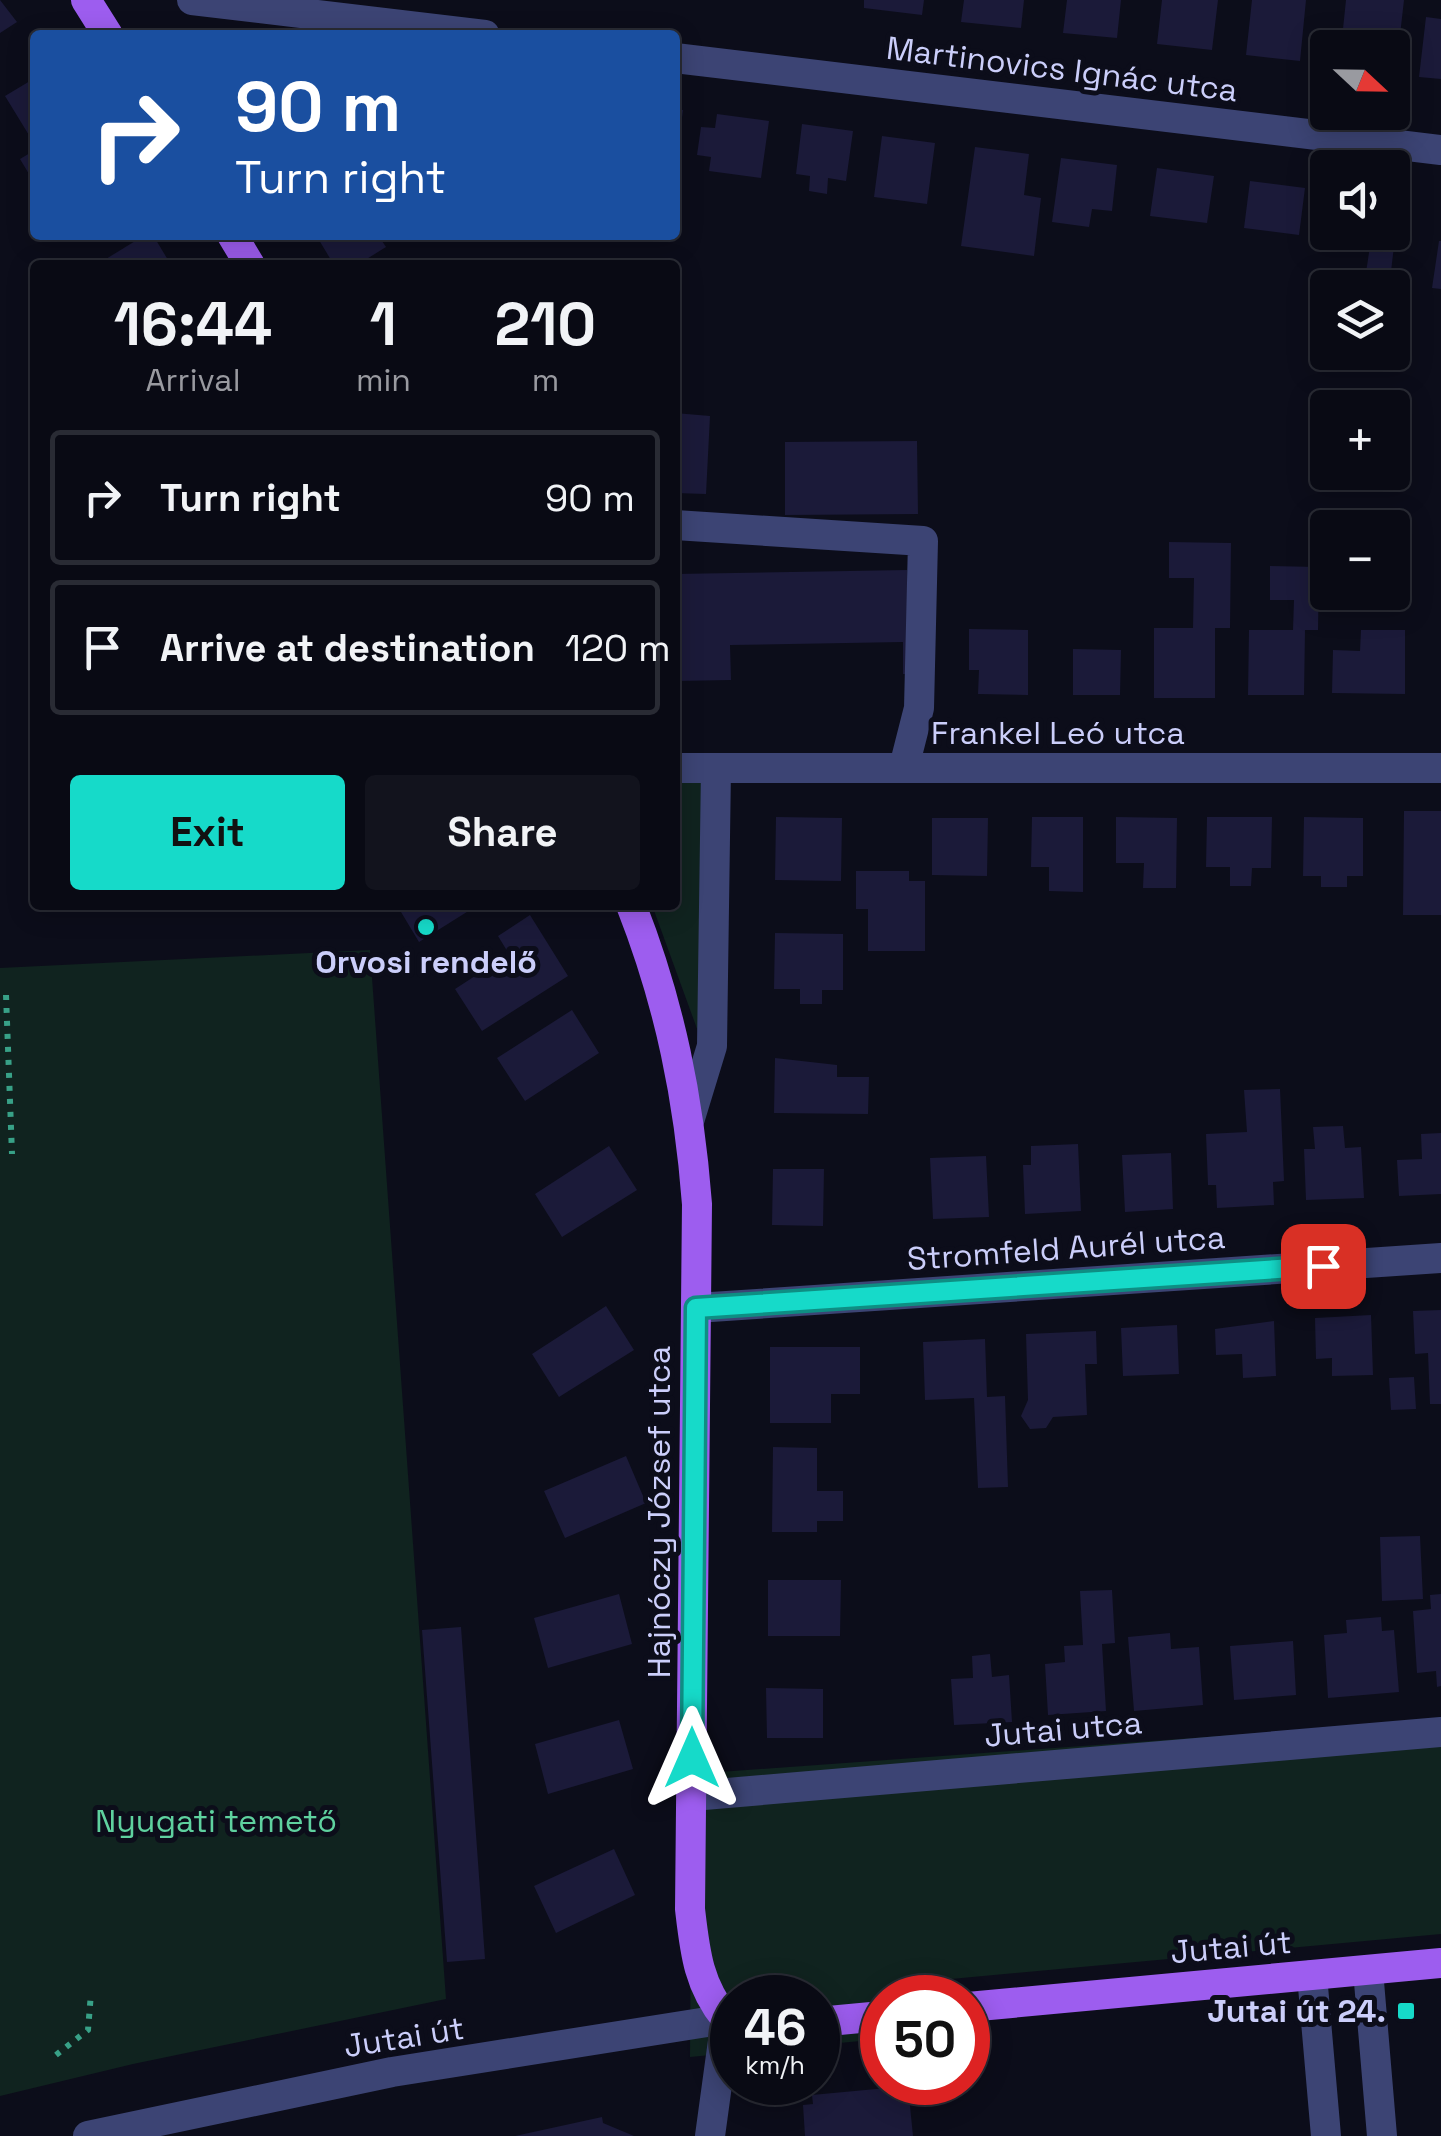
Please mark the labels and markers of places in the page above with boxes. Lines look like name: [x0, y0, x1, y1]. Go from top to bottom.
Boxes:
marker: Orvosi rendelő: [415, 916, 437, 938]
place label: Orvosi rendelő: [315, 942, 537, 982]
pin: [1281, 1224, 1366, 1309]
place label: Jutai út 24.: [1207, 1991, 1386, 2031]
marker: Jutai út 24.: [1395, 2000, 1417, 2022]

